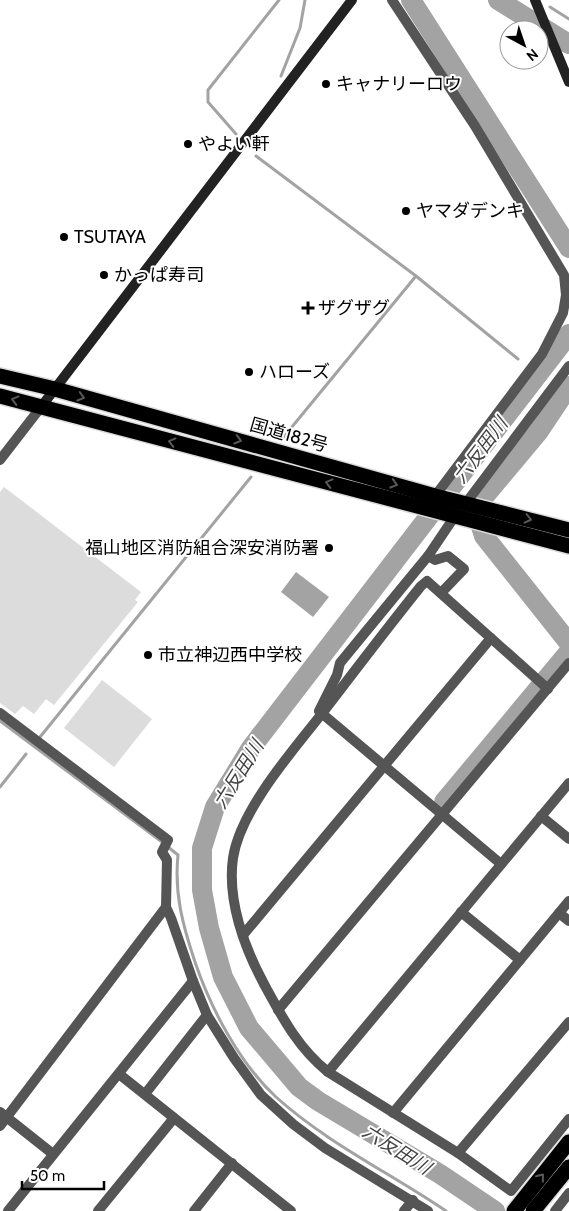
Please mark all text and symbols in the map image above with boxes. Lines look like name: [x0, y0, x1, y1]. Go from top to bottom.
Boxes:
north arrow: [499, 20, 549, 70]
text: N: [523, 45, 542, 65]
place label: キャナリーロウ: [336, 73, 462, 95]
marker: キャナリーロウ: [320, 78, 332, 90]
place label: やよい軒: [198, 133, 270, 155]
marker: やよい軒: [182, 138, 194, 150]
place label: ヤマダデンキ: [416, 200, 524, 222]
marker: ヤマダデンキ: [400, 205, 412, 217]
place label: TSUTAYA: [74, 226, 146, 248]
marker: TSUTAYA: [58, 231, 70, 243]
place label: かっぱ寿司: [114, 264, 204, 286]
marker: かっぱ寿司: [98, 269, 110, 281]
place label: ザグザグ: [318, 297, 390, 319]
marker: ザグザグ: [302, 302, 314, 314]
place label: ハローズ: [259, 361, 330, 383]
marker: ハローズ: [243, 366, 255, 378]
one-way arrow: [77, 391, 85, 401]
one-way arrow: [10, 395, 19, 406]
water label: 六反田川: [448, 411, 514, 488]
street label: 国道182号: [247, 413, 331, 457]
one-way arrow: [233, 435, 241, 445]
one-way arrow: [168, 437, 176, 447]
one-way arrow: [325, 478, 333, 489]
one-way arrow: [390, 479, 398, 489]
one-way arrow: [524, 514, 532, 524]
place label: 福山地区消防組合深安消防署: [85, 537, 319, 559]
marker: 福山地区消防組合深安消防署: [323, 542, 335, 554]
place label: 市立神辺西中学校: [158, 644, 302, 666]
marker: 市立神辺西中学校: [142, 649, 154, 661]
water label: 六反田川: [209, 734, 269, 813]
water label: 六反田川: [358, 1120, 437, 1180]
scale bar: [22, 1158, 105, 1190]
text: 50 m: [30, 1167, 65, 1185]
one-way arrow: [536, 1174, 544, 1183]

